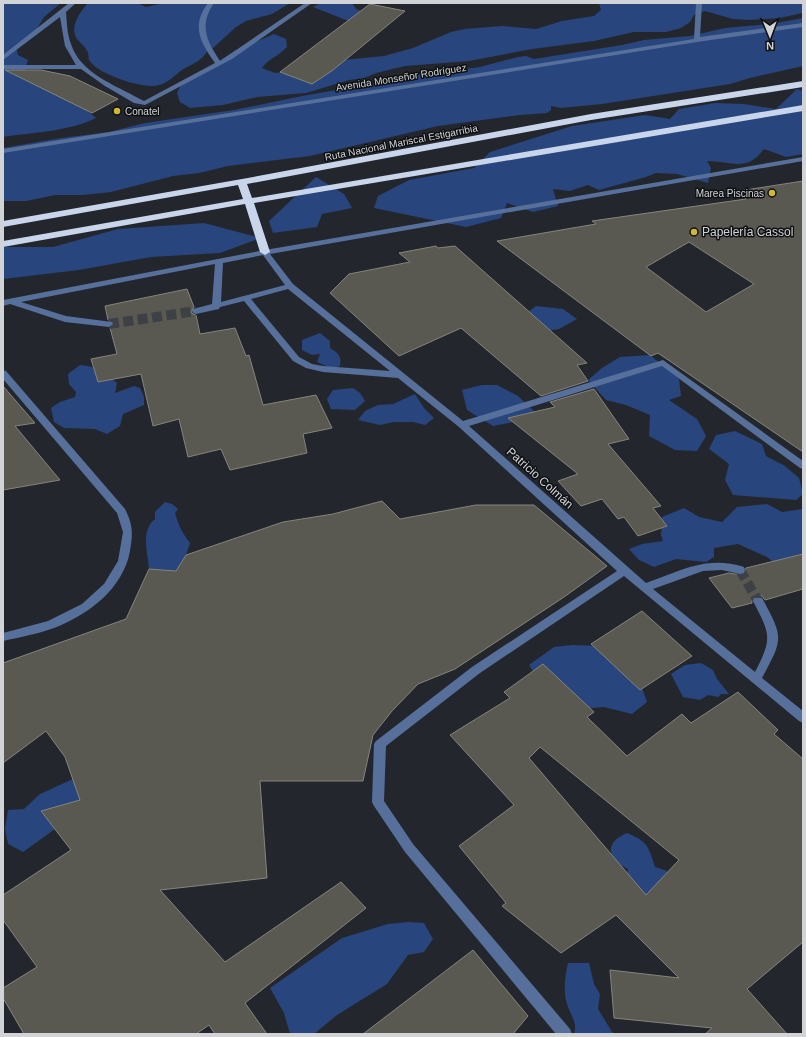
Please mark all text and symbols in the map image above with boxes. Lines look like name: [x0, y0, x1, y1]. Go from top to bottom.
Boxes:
north arrow: [750, 16, 790, 56]
text: N: [766, 40, 774, 52]
street label: Avenida Monseñor Rodríguez: [335, 62, 467, 93]
marker: Conatel: [112, 106, 122, 116]
place label: Conatel: [125, 106, 159, 117]
street label: Ruta Nacional Mariscal Estigarribia: [324, 122, 479, 163]
place label: Marea Piscinas: [696, 188, 764, 199]
marker: Marea Piscinas: [767, 188, 777, 198]
place label: Papelería Cassol: [702, 225, 793, 239]
marker: Papelería Cassol: [689, 227, 699, 237]
street label: Patricio Colmán: [504, 444, 576, 512]

